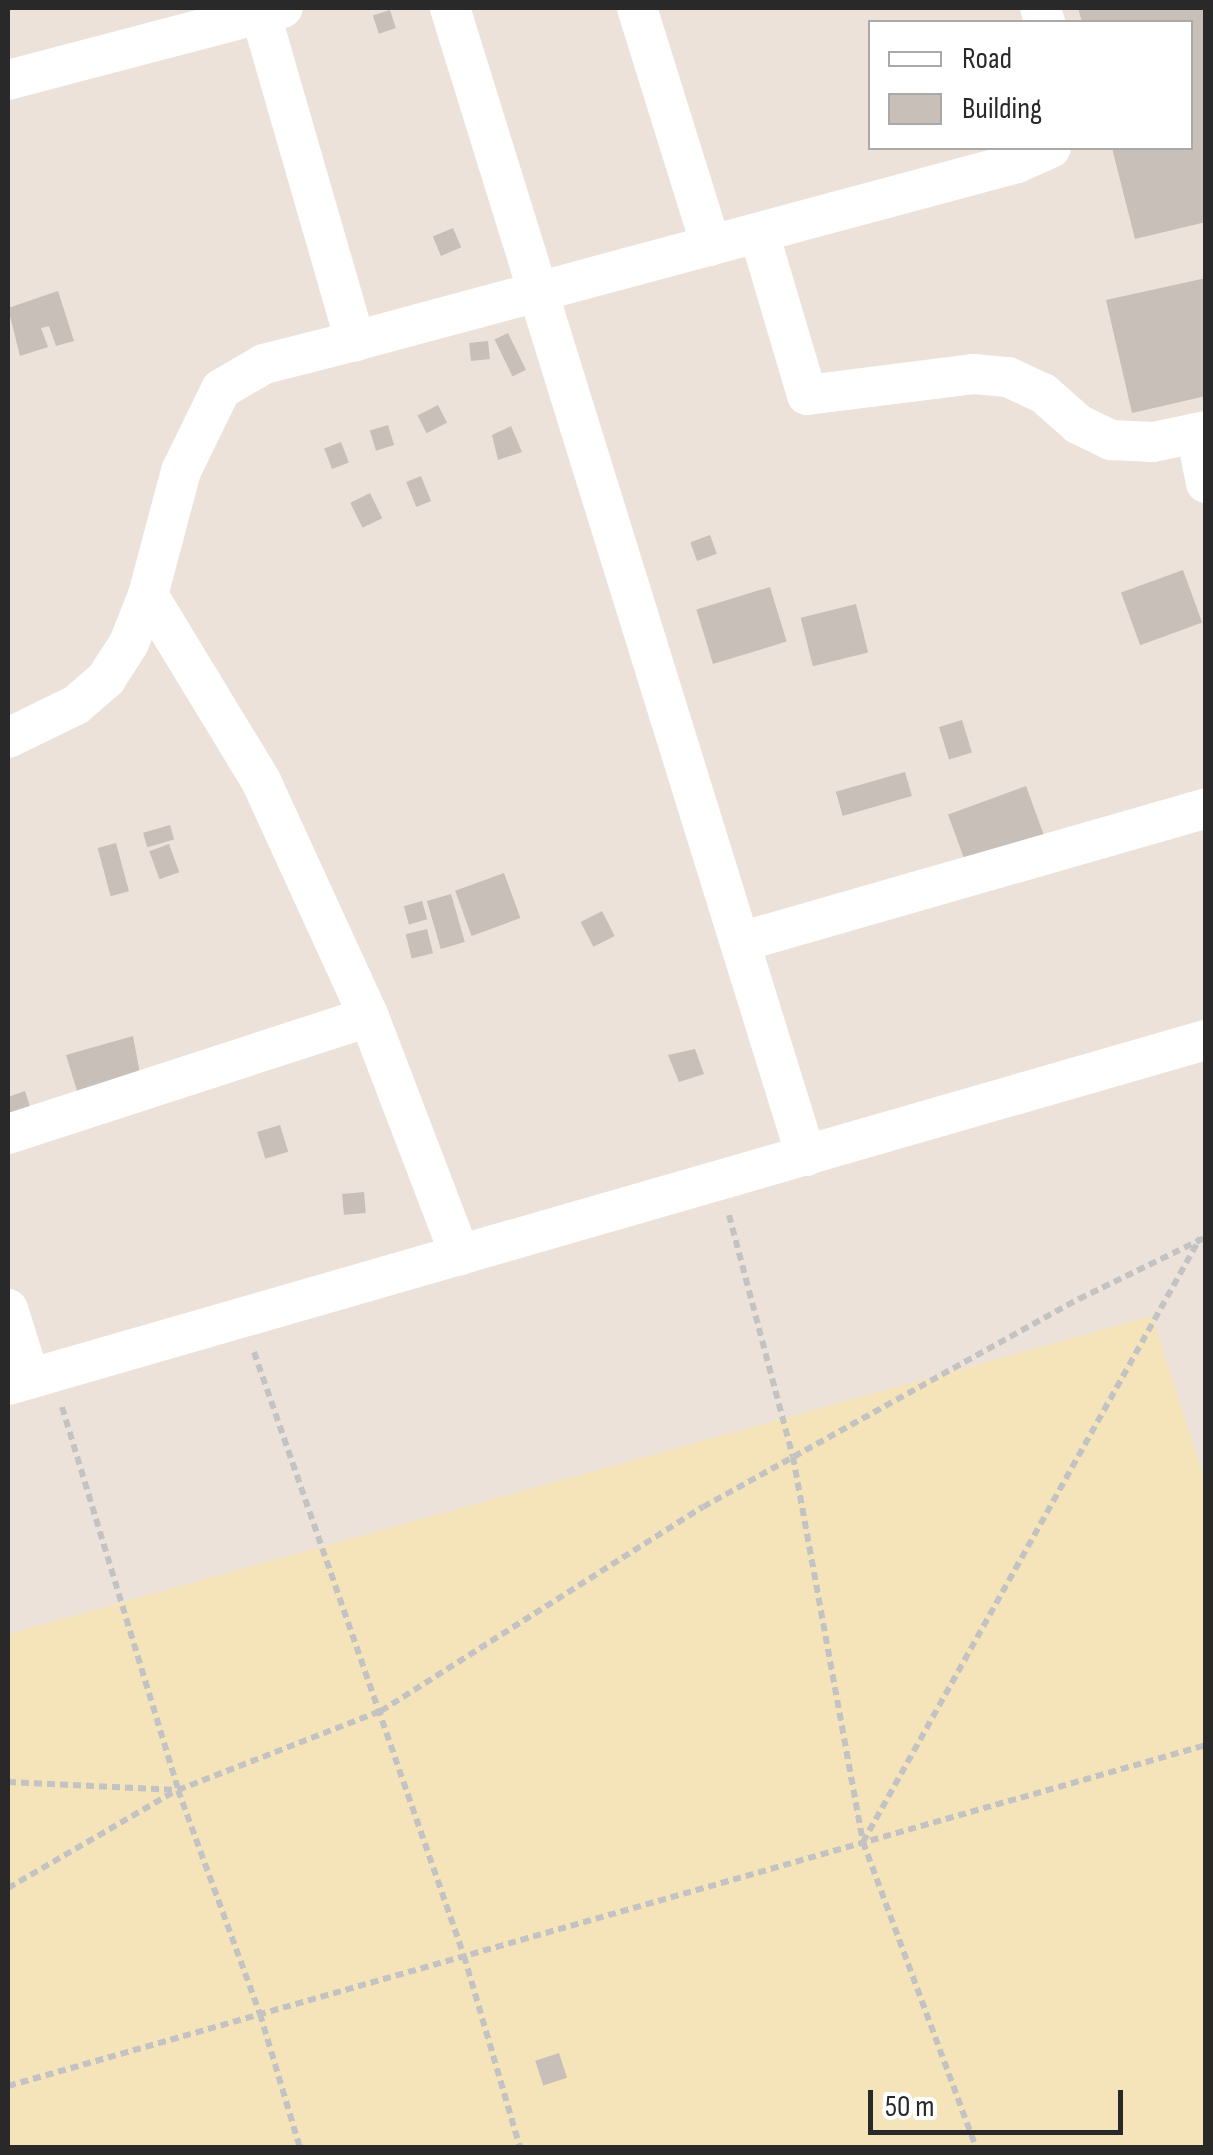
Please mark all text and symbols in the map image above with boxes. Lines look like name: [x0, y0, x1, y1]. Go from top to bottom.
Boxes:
legend: [868, 20, 1193, 150]
text: Road: [962, 41, 1012, 77]
text: Building: [962, 91, 1042, 127]
scale bar: [873, 2070, 1128, 2132]
text: 50 m: [885, 2089, 934, 2125]

